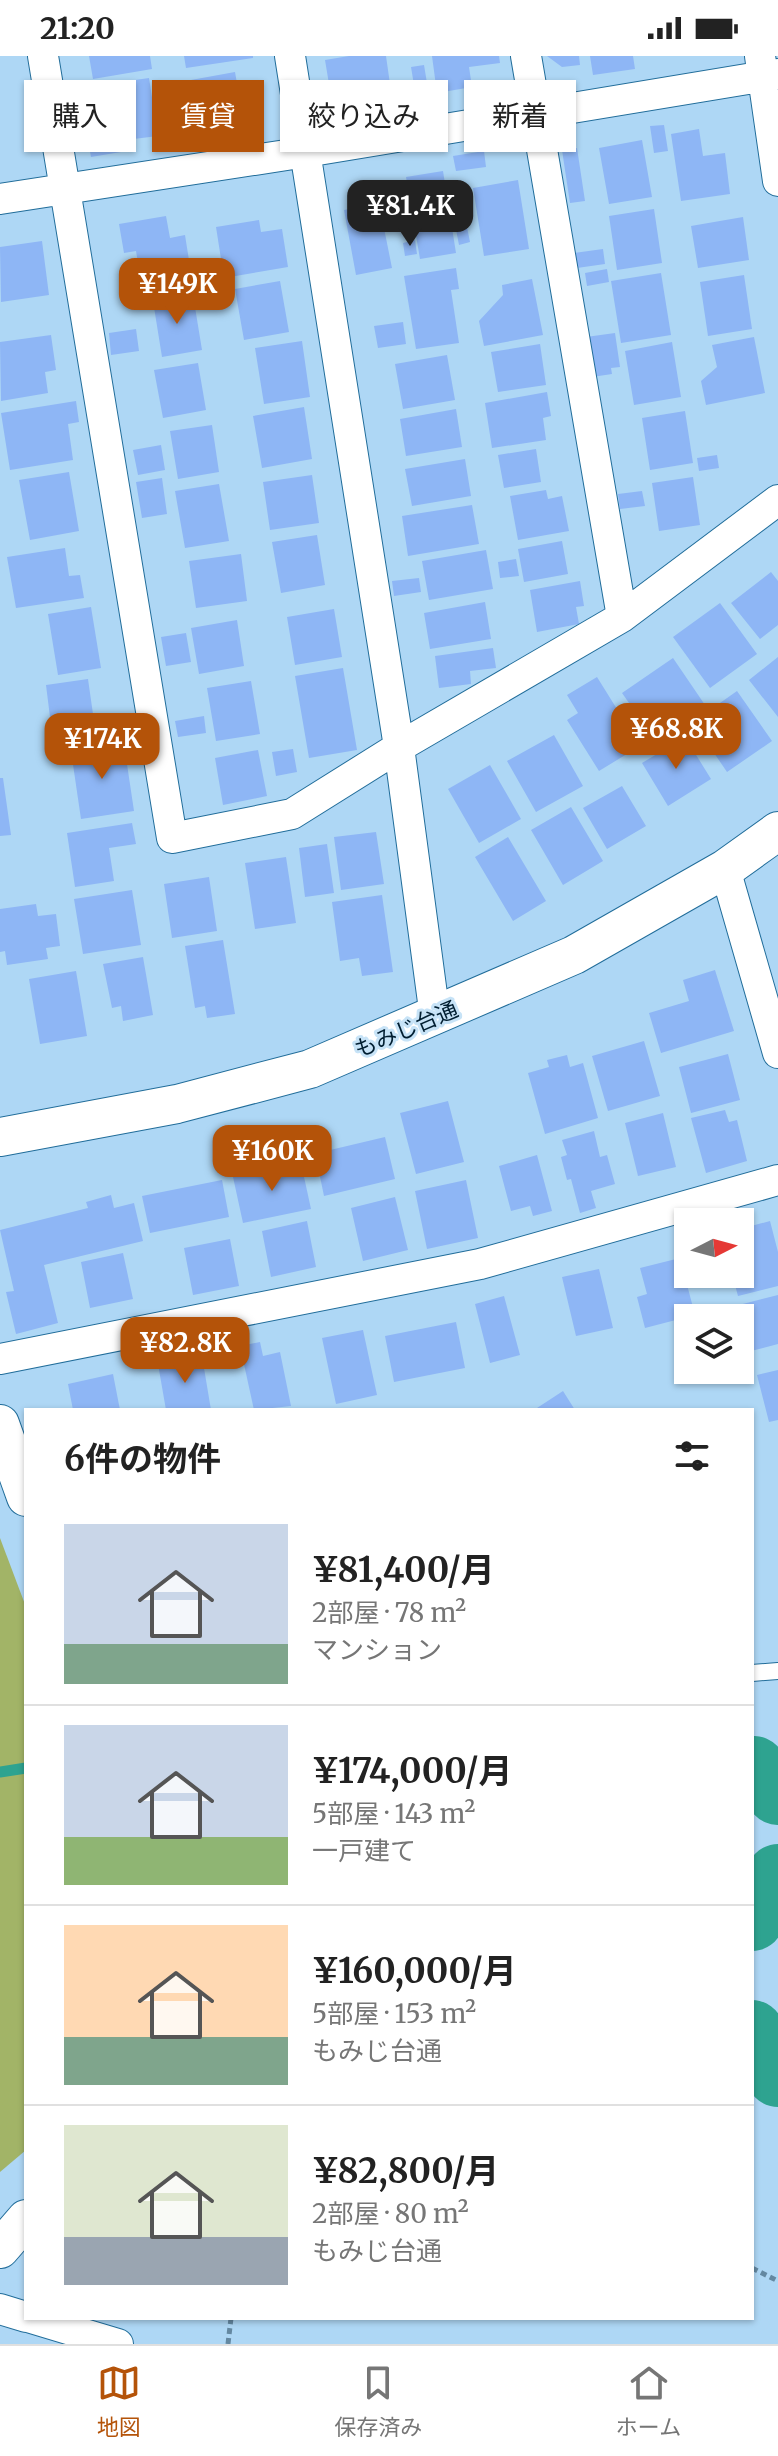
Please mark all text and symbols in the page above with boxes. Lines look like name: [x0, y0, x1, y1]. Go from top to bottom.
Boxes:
text: 21:20: [40, 9, 115, 47]
chip: 購入: [24, 80, 136, 152]
chip: 賃貸: [152, 80, 264, 152]
chip: 絞り込み: [280, 80, 448, 152]
chip: 新着: [464, 80, 576, 152]
pin: ¥81.4K: [345, 180, 475, 248]
text: ¥81.4K: [365, 189, 455, 222]
pin: ¥149K: [121, 258, 233, 326]
text: ¥149K: [137, 267, 217, 300]
pin: ¥68.8K: [611, 703, 741, 771]
text: ¥68.8K: [629, 712, 723, 745]
pin: ¥174K: [46, 713, 158, 781]
text: ¥174K: [63, 722, 141, 755]
street label: もみじ台通: [350, 995, 462, 1063]
pin: ¥160K: [216, 1125, 328, 1193]
text: ¥160K: [231, 1134, 313, 1167]
north arrow: [674, 1208, 754, 1288]
map controls: [674, 1208, 754, 1384]
button: layers: [674, 1304, 754, 1384]
pin: ¥82.8K: [120, 1317, 250, 1385]
text: ¥82.8K: [139, 1326, 231, 1359]
icon: filters: [670, 1434, 714, 1478]
text: 6件の物件: [64, 1438, 221, 1480]
text: ¥81,400/月: [312, 1549, 495, 1591]
icon: home: [128, 1556, 224, 1652]
text: 2部屋 · 78 m²: [312, 1596, 466, 1629]
text: マンション: [312, 1633, 442, 1666]
text: ¥174,000/月: [312, 1750, 513, 1792]
icon: home: [128, 1757, 224, 1853]
text: 5部屋 · 143 m²: [312, 1797, 475, 1830]
text: 一戸建て: [312, 1834, 416, 1867]
text: ¥160,000/月: [312, 1950, 517, 1992]
icon: home: [128, 1957, 224, 2053]
text: 5部屋 · 153 m²: [312, 1997, 476, 2030]
text: もみじ台通: [312, 2034, 442, 2067]
text: ¥82,800/月: [312, 2150, 499, 2192]
icon: home: [128, 2157, 224, 2253]
text: 2部屋 · 80 m²: [312, 2197, 469, 2230]
text: もみじ台通: [312, 2234, 442, 2267]
tab: 地図: [97, 2361, 141, 2441]
tab: 保存済み: [334, 2361, 422, 2441]
tab: ホーム: [616, 2361, 681, 2441]

